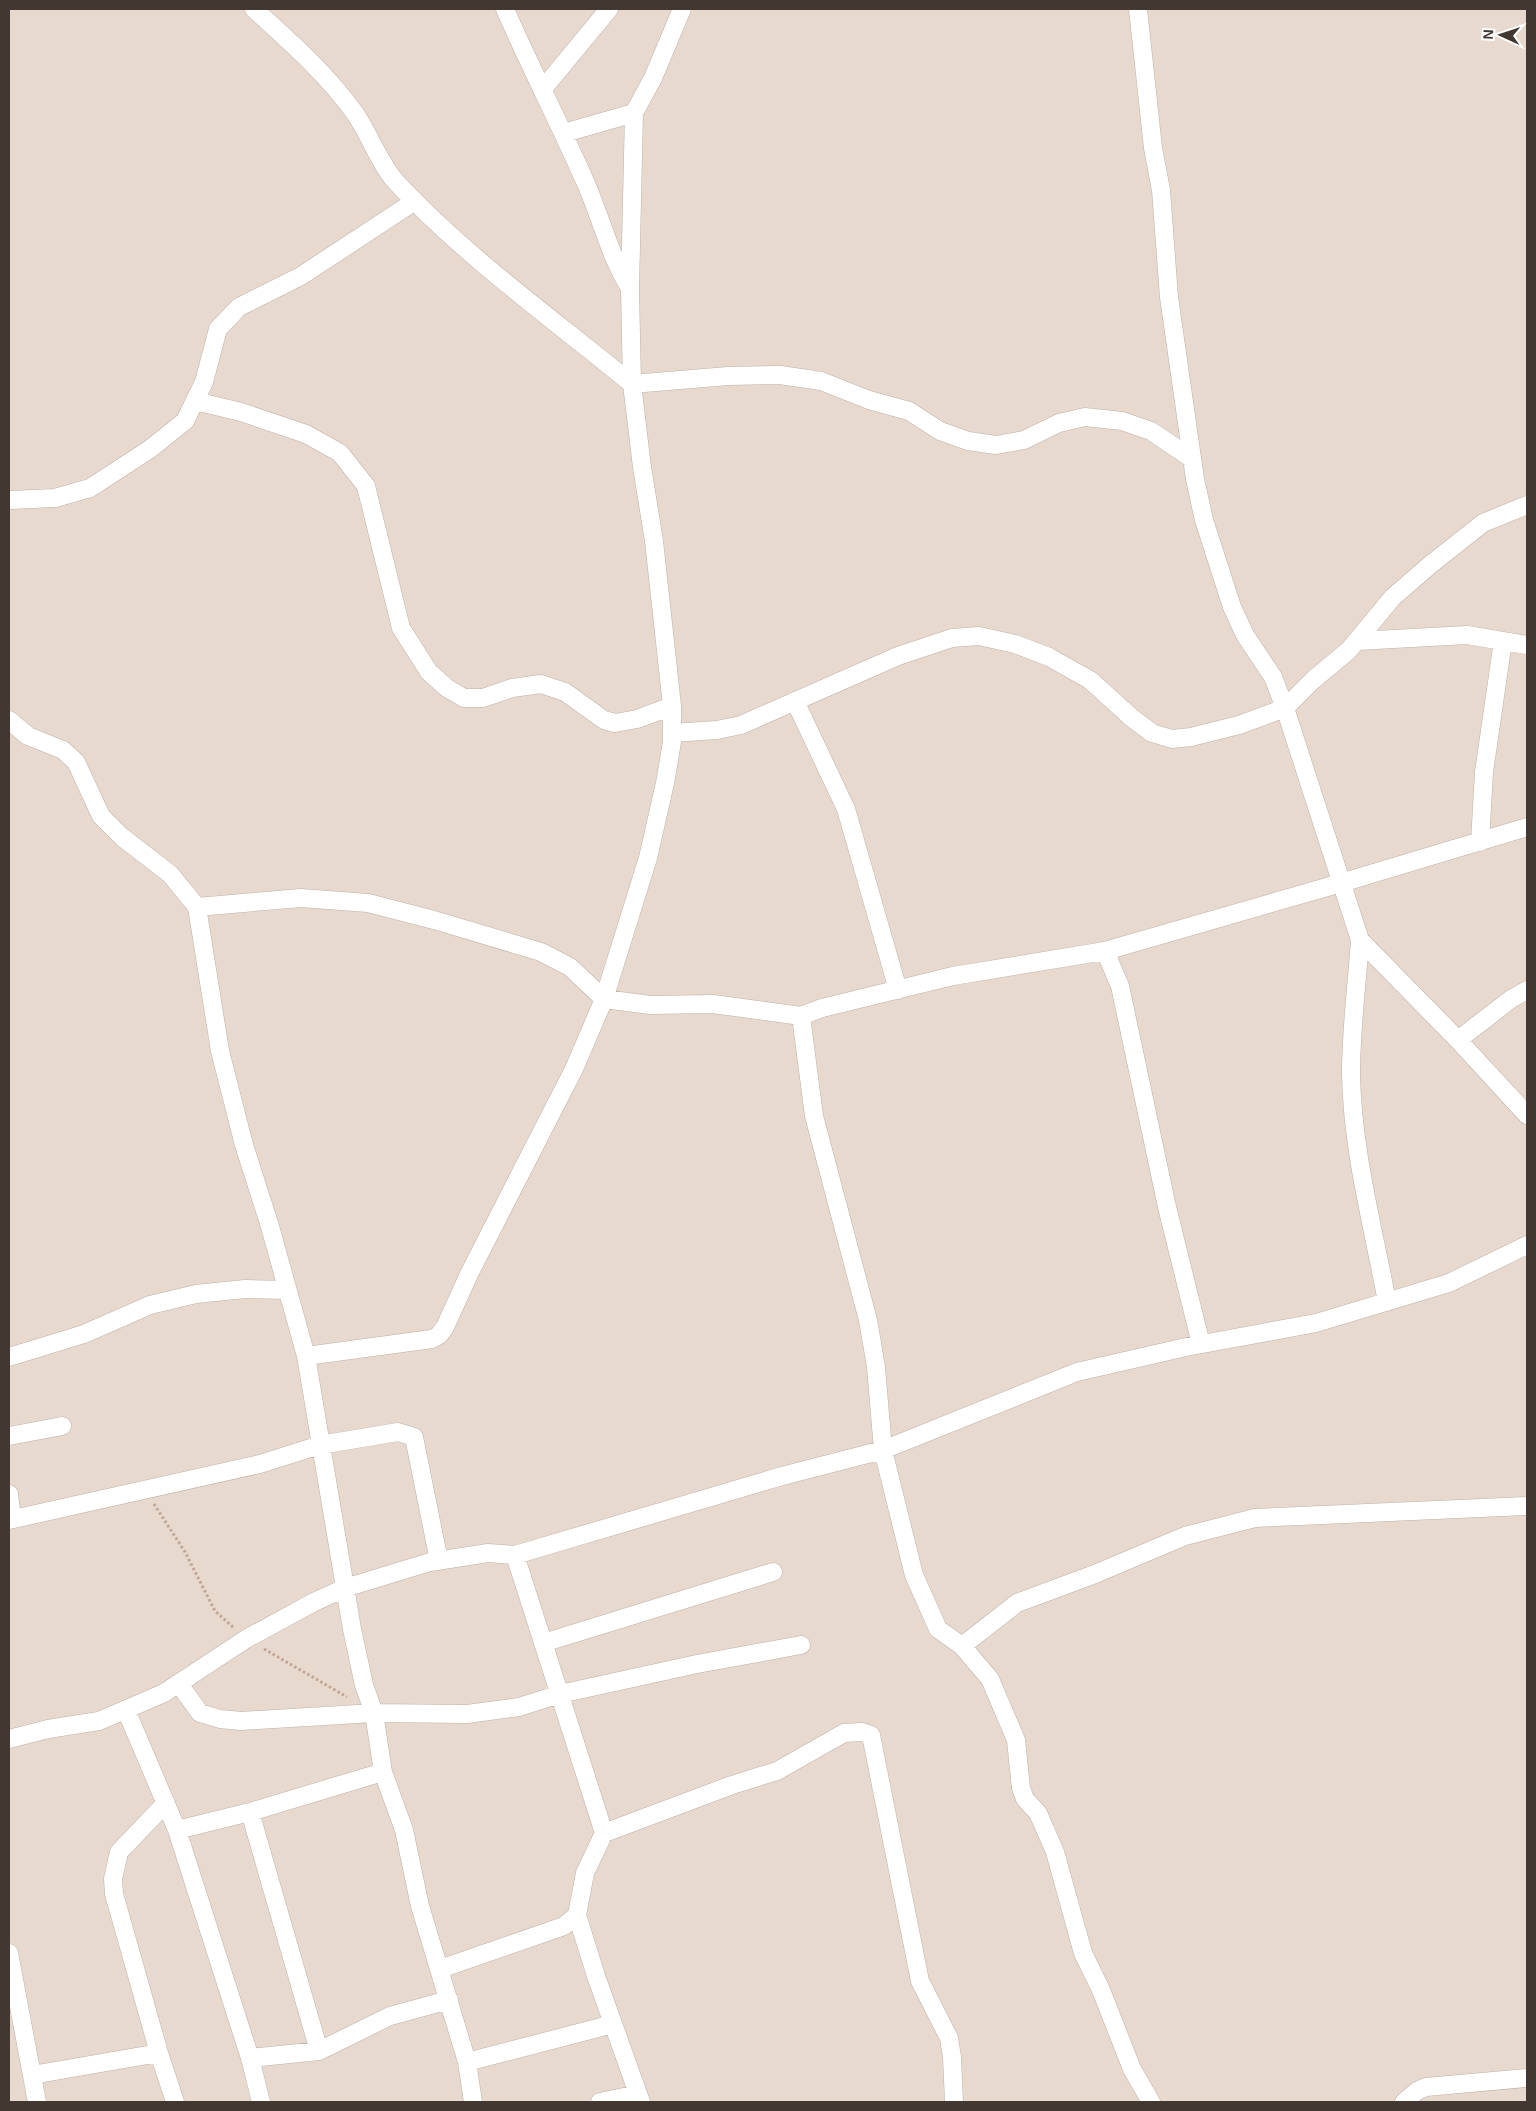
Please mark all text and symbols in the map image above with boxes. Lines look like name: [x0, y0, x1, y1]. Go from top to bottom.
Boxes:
north arrow: [1476, 10, 1526, 60]
text: N: [1480, 29, 1496, 40]

